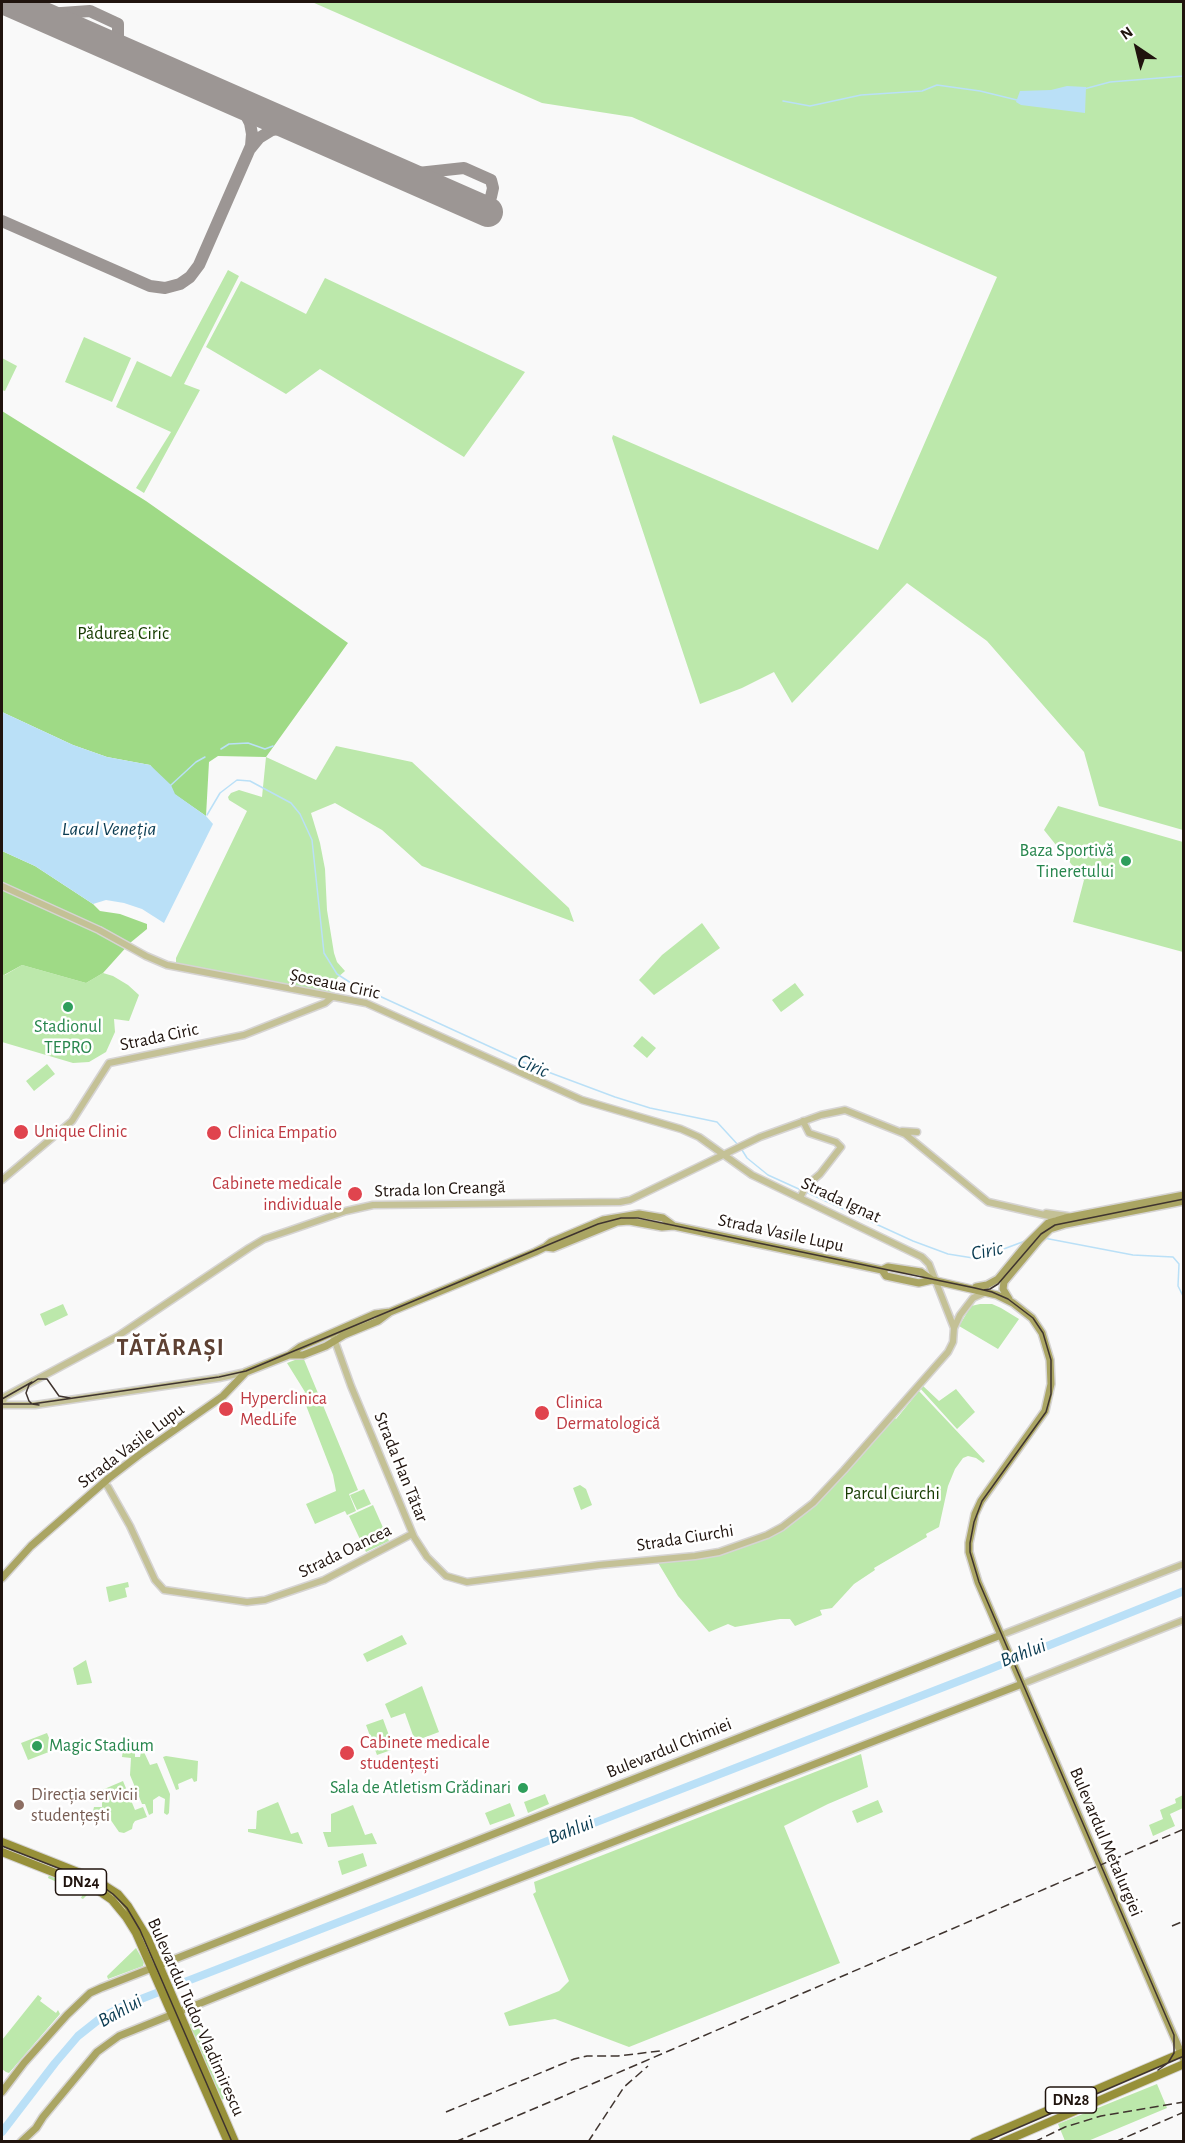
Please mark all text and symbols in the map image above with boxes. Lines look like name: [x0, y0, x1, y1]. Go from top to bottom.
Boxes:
north arrow: [1107, 18, 1167, 78]
text: N: [1118, 24, 1136, 43]
park label: Pădurea Ciric: [77, 623, 169, 645]
water label: Lacul Veneția: [62, 817, 156, 841]
place label: Baza Sportivă Tineretului: [1019, 840, 1114, 882]
marker: Baza Sportivă Tineretului: [1119, 854, 1133, 868]
street label: Șoseaua Ciric: [288, 964, 382, 1004]
marker: Stadionul TEPRO: [61, 1000, 75, 1014]
place label: Stadionul TEPRO: [34, 1016, 102, 1058]
street label: Strada Ciric: [118, 1018, 200, 1056]
water label: Ciric: [514, 1049, 552, 1083]
place label: Unique Clinic: [34, 1121, 127, 1143]
place label: Clinica Empatio: [228, 1122, 337, 1144]
marker: Unique Clinic: [12, 1123, 30, 1141]
marker: Clinica Empatio: [205, 1124, 223, 1142]
street label: Strada Ignat: [798, 1172, 884, 1228]
place label: Cabinete medicale individuale: [212, 1173, 342, 1216]
street label: Strada Ion Creangă: [374, 1176, 506, 1202]
marker: Cabinete medicale individuale: [346, 1185, 364, 1203]
street label: Strada Vasile Lupu: [716, 1209, 846, 1257]
water label: Ciric: [969, 1236, 1005, 1266]
district label: TĂTĂRAȘI: [117, 1334, 225, 1362]
place label: Hyperclinica MedLife: [240, 1388, 327, 1430]
place label: Clinica Dermatologică: [556, 1392, 660, 1434]
street label: Strada Vasile Lupu: [73, 1399, 189, 1493]
marker: Hyperclinica MedLife: [217, 1400, 235, 1418]
marker: Clinica Dermatologică: [533, 1404, 551, 1422]
street label: Strada Han Tătar: [369, 1409, 433, 1525]
park label: Parcul Ciurchi: [844, 1483, 940, 1505]
street label: Strada Oancea: [295, 1519, 395, 1583]
street label: Strada Ciurchi: [635, 1520, 735, 1556]
water label: Bahlui: [997, 1633, 1049, 1673]
street label: Bulevardul Chimiei: [603, 1713, 735, 1783]
place label: Cabinete medicale studențești: [360, 1732, 490, 1774]
place label: Magic Stadium: [49, 1735, 154, 1757]
marker: Magic Stadium: [30, 1739, 44, 1753]
marker: Cabinete medicale studențești: [338, 1744, 356, 1762]
street label: Bulevardul Metalurgiei: [1065, 1764, 1147, 1920]
place label: Sala de Atletism Grădinari: [330, 1777, 511, 1799]
marker: Sala de Atletism Grădinari: [516, 1781, 530, 1795]
place label: Direcția servicii studențești: [31, 1784, 138, 1826]
marker: Direcția servicii studențești: [12, 1798, 26, 1812]
water label: Bahlui: [545, 1810, 597, 1850]
road number: DN24: [56, 1869, 106, 1895]
street label: Bulevardul Tudor Vladimirescu: [143, 1915, 249, 2119]
water label: Bahlui: [94, 1989, 146, 2033]
road number: DN28: [1046, 2087, 1096, 2113]

